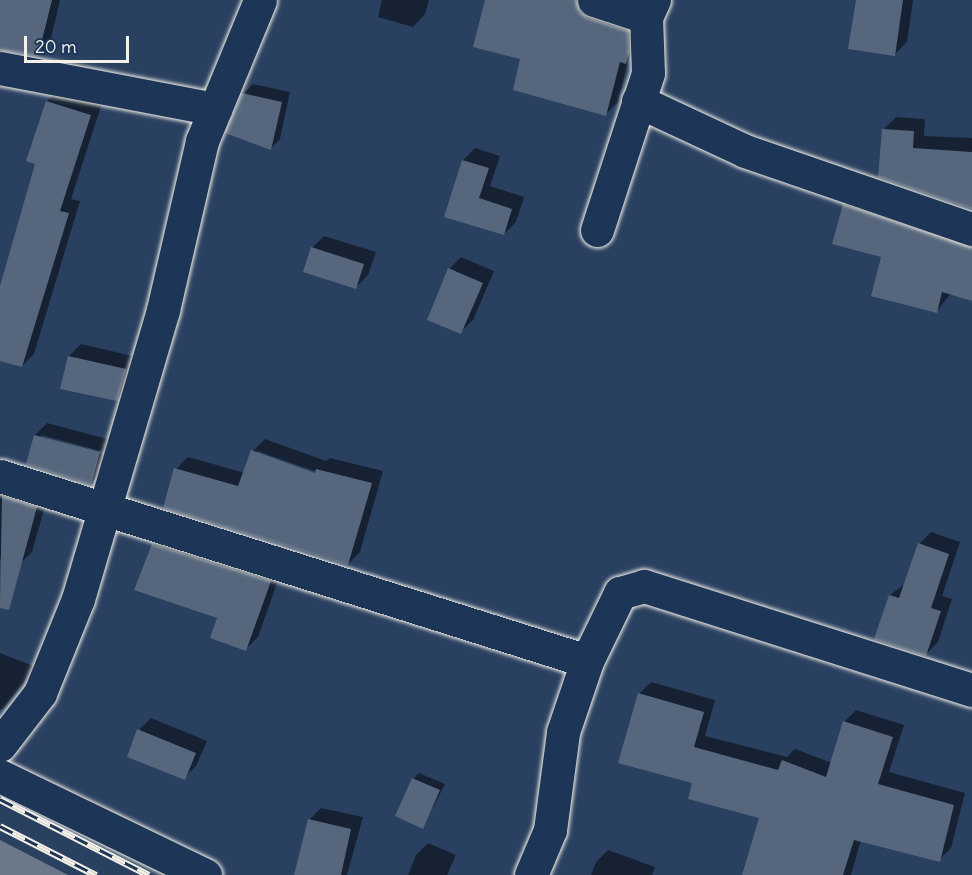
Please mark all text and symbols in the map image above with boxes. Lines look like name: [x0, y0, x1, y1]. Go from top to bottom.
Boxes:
scale bar: [27, 24, 132, 62]
text: 20 m: [35, 35, 77, 58]

